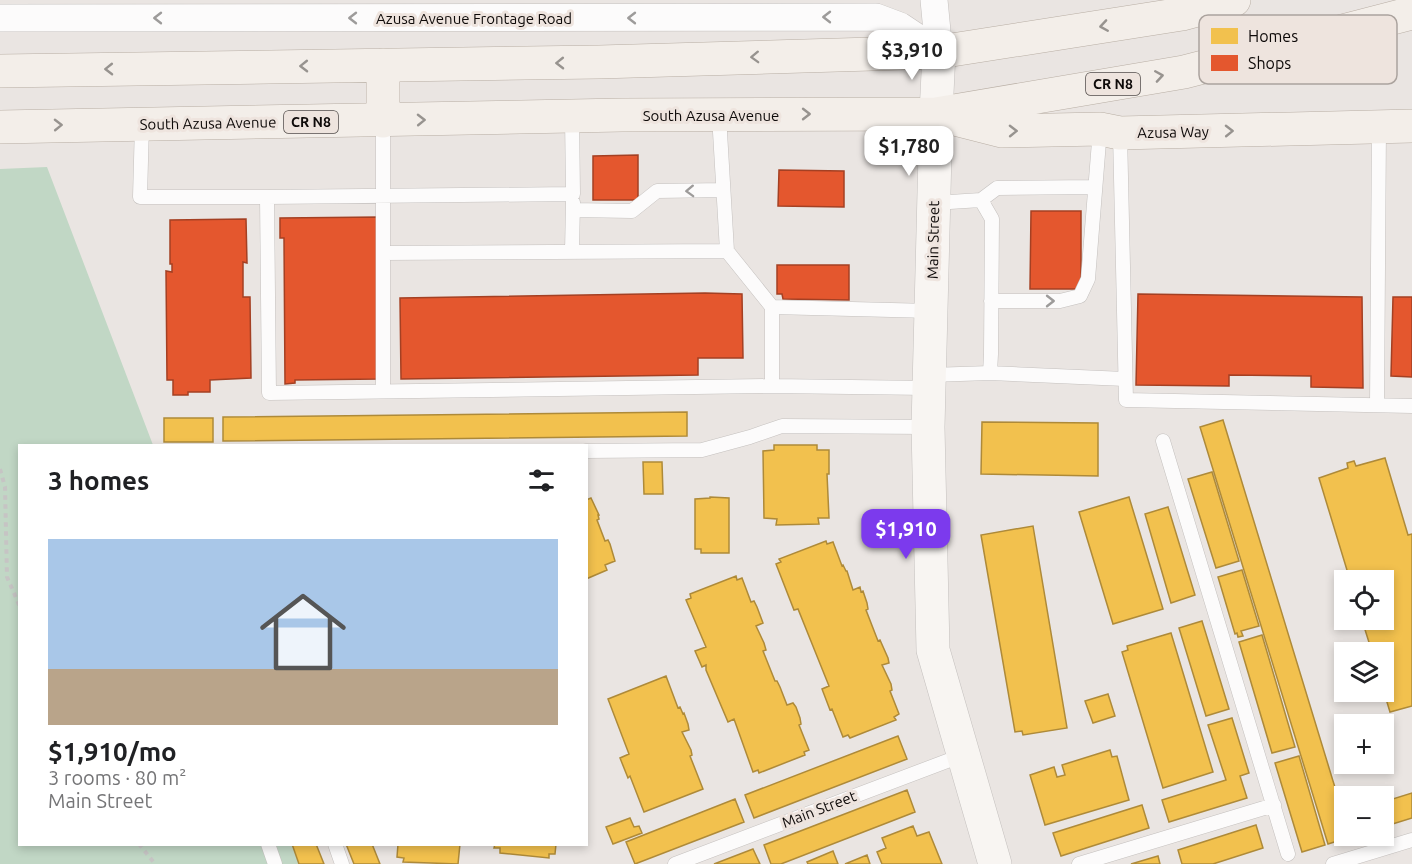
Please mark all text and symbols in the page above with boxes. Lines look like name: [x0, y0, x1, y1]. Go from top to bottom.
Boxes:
street label: Azusa Avenue Frontage Road: [376, 10, 572, 27]
one-way arrow: [823, 11, 832, 23]
one-way arrow: [154, 12, 163, 24]
one-way arrow: [349, 12, 358, 24]
one-way arrow: [628, 12, 637, 24]
legend: [1199, 15, 1397, 84]
one-way arrow: [1099, 20, 1108, 32]
text: Homes: [1248, 27, 1298, 45]
pin: $3,910: [863, 30, 961, 81]
text: $3,910: [881, 38, 943, 61]
one-way arrow: [751, 51, 760, 64]
text: Shops: [1248, 54, 1291, 72]
one-way arrow: [556, 56, 565, 69]
one-way arrow: [299, 60, 308, 73]
one-way arrow: [104, 63, 113, 75]
one-way arrow: [1155, 71, 1164, 83]
road number: CR N8: [1086, 73, 1140, 95]
street label: South Azusa Avenue: [643, 107, 779, 124]
one-way arrow: [802, 108, 811, 120]
road number: CR N8: [284, 111, 338, 133]
street label: South Azusa Avenue: [139, 113, 277, 133]
one-way arrow: [417, 113, 426, 126]
one-way arrow: [54, 119, 63, 131]
street label: Azusa Way: [1137, 123, 1209, 141]
one-way arrow: [1224, 124, 1233, 137]
one-way arrow: [1009, 125, 1018, 137]
pin: $1,780: [860, 126, 958, 177]
text: $1,780: [878, 134, 940, 157]
one-way arrow: [686, 184, 695, 197]
street label: Main Street: [924, 201, 942, 279]
one-way arrow: [1045, 295, 1054, 307]
icon: filters: [525, 464, 558, 497]
text: 3 homes: [48, 466, 149, 495]
pin: $1,910: [857, 509, 955, 560]
text: $1,910: [875, 517, 937, 540]
map controls: [1334, 570, 1394, 846]
button: locate: [1334, 570, 1394, 630]
icon: home: [249, 578, 357, 686]
button: layers: [1334, 642, 1394, 702]
button: +: [1334, 714, 1394, 774]
text: $1,910/mo: [48, 737, 177, 766]
text: 3 rooms · 80 m²: [48, 766, 186, 789]
button: −: [1334, 786, 1394, 846]
street label: Main Street: [779, 787, 859, 831]
text: Main Street: [48, 789, 152, 812]

